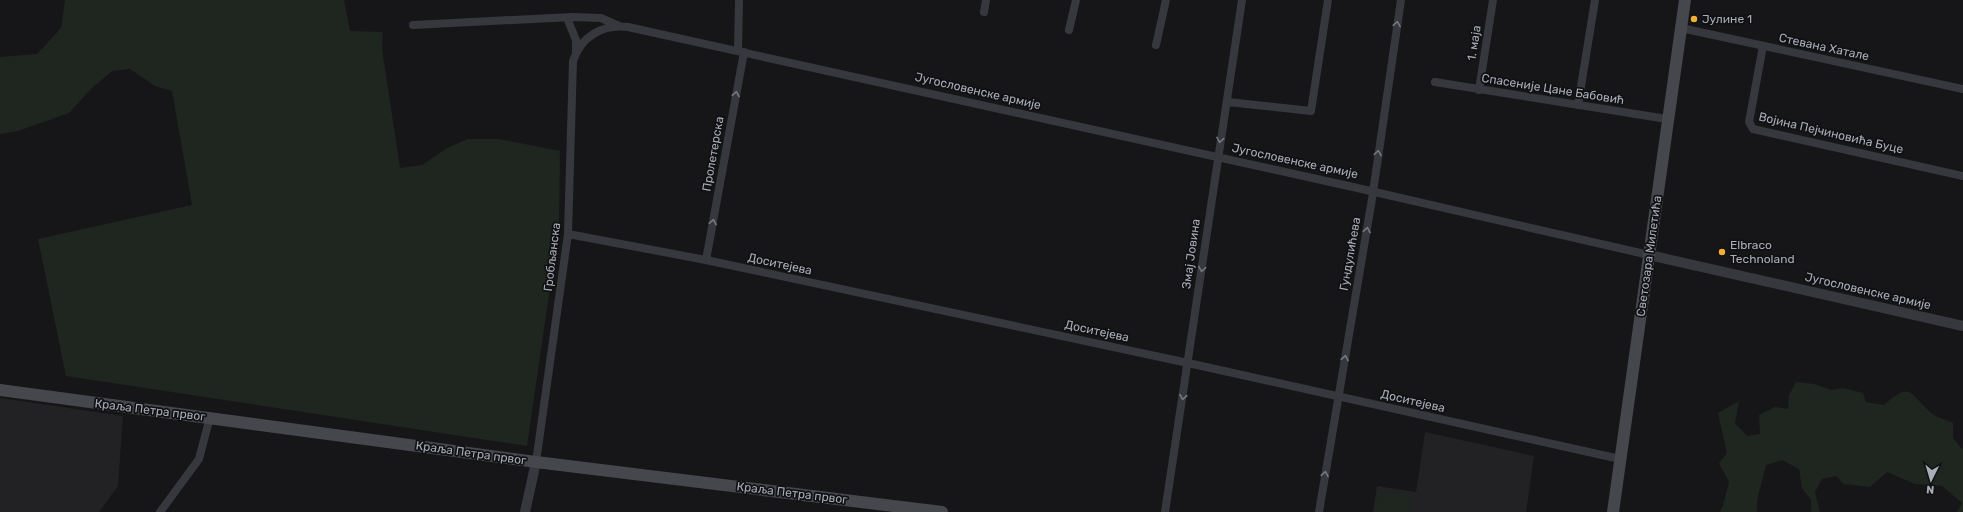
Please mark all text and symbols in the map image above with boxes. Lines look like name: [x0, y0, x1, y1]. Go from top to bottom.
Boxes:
place label: Јулине 1: [1702, 12, 1752, 26]
marker: Јулине 1: [1689, 14, 1699, 24]
one-way arrow: [1392, 21, 1401, 27]
street label: 1. маја: [1464, 24, 1484, 62]
street label: Стевана Хатале: [1778, 31, 1871, 63]
street label: Југословенске армије: [914, 70, 1043, 112]
street label: Спасеније Цане Бабовић: [1481, 71, 1625, 107]
one-way arrow: [731, 91, 740, 97]
street label: Војина Пејчиновића Буце: [1757, 110, 1905, 157]
street label: Пролетерска: [700, 115, 726, 193]
one-way arrow: [1217, 137, 1225, 143]
street label: Југословенске армије: [1231, 141, 1360, 181]
one-way arrow: [1373, 150, 1382, 156]
street label: Светозара Милетића: [1634, 195, 1664, 317]
street label: Гундулићева: [1337, 216, 1363, 292]
street label: Змај Јовина: [1179, 218, 1203, 290]
one-way arrow: [708, 219, 717, 225]
street label: Гробљанска: [541, 222, 563, 292]
one-way arrow: [1362, 226, 1371, 233]
place label: Elbraco Technoland: [1730, 238, 1795, 266]
marker: Elbraco Technoland: [1717, 247, 1727, 257]
street label: Доситејева: [747, 250, 813, 278]
one-way arrow: [1197, 265, 1206, 272]
street label: Југословенске армије: [1804, 270, 1933, 312]
street label: Доситејева: [1064, 317, 1130, 345]
one-way arrow: [1340, 355, 1349, 361]
street label: Доситејева: [1380, 387, 1446, 415]
one-way arrow: [1179, 394, 1188, 400]
street label: Краља Петра првог: [94, 396, 207, 424]
street label: Краља Петра првог: [415, 438, 528, 468]
north arrow: [1911, 460, 1951, 500]
one-way arrow: [1321, 470, 1329, 477]
street label: Краља Петра првог: [736, 479, 849, 507]
text: N: [1926, 483, 1935, 496]

